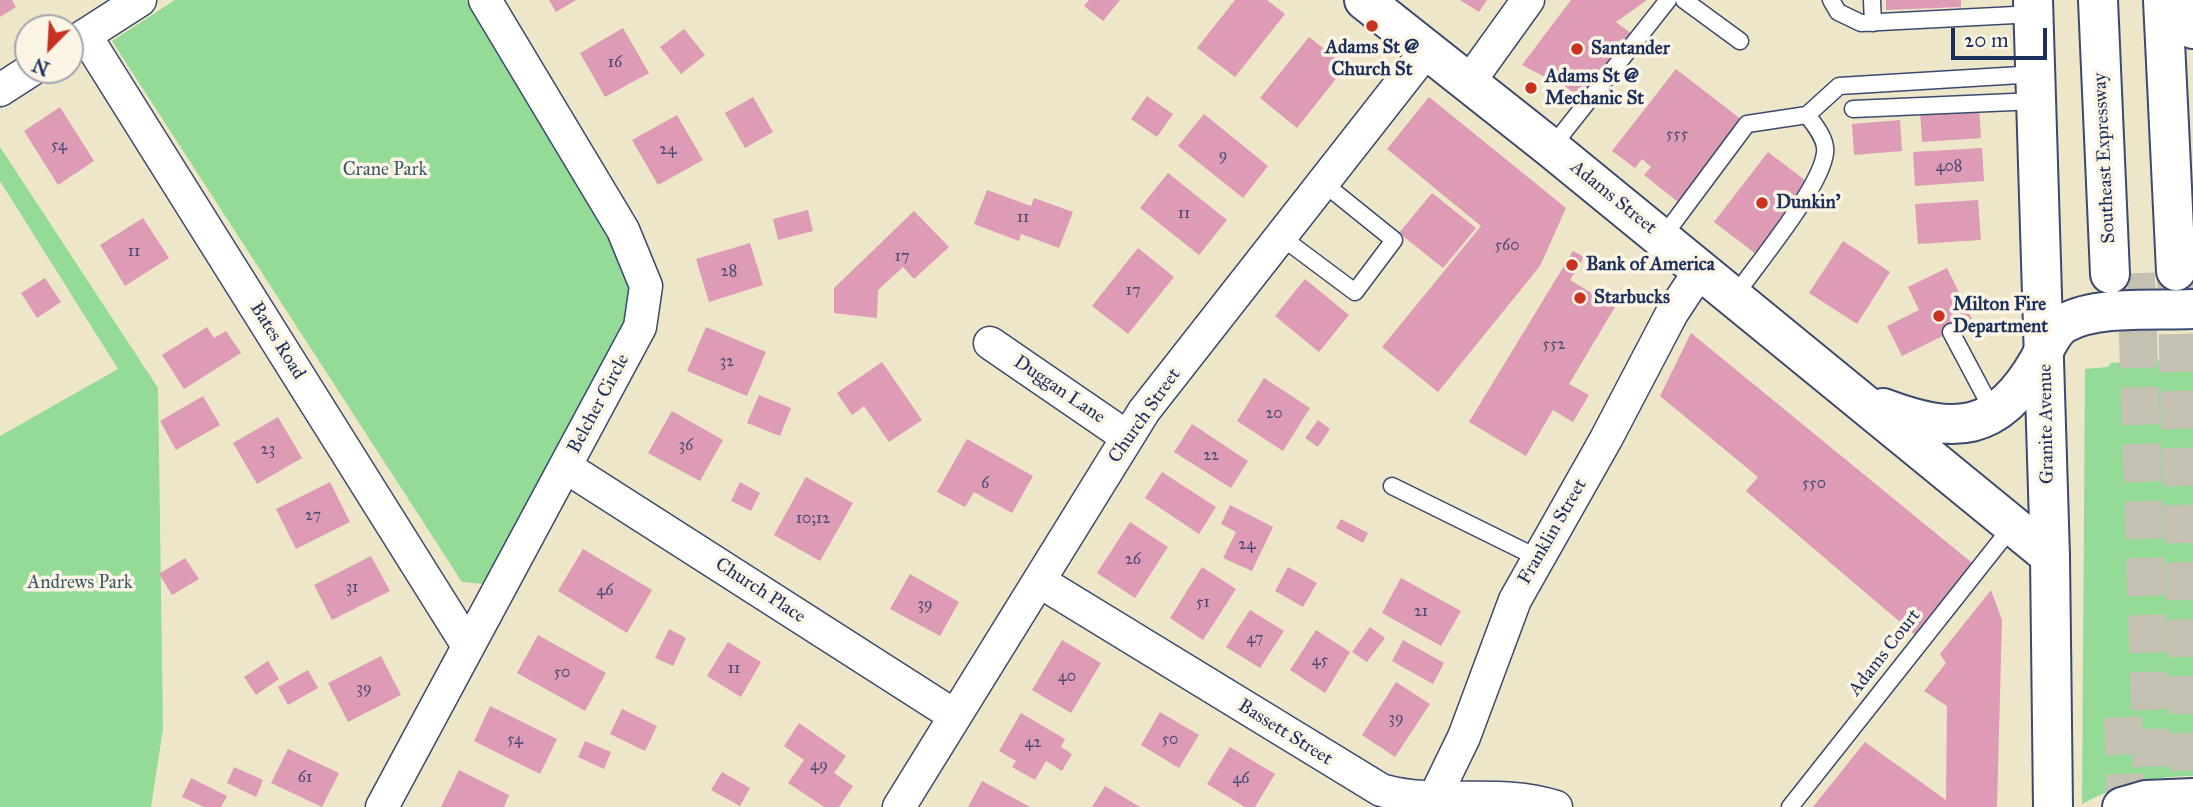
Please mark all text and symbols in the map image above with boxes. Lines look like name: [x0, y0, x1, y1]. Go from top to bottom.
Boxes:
north arrow: [14, 14, 84, 84]
scale bar: [1955, 14, 2051, 58]
marker: Adams St @ Church St: [1364, 18, 1380, 34]
text: 20 m: [1964, 27, 2009, 53]
place label: Adams St @ Church St: [1325, 37, 1419, 81]
place label: Santander: [1591, 38, 1670, 60]
marker: Santander: [1569, 41, 1585, 57]
text: N: [29, 53, 53, 81]
house number: 16: [608, 53, 622, 73]
place label: Adams St @ Mechanic St: [1545, 66, 1644, 110]
street label: Southeast Expressway: [2089, 72, 2121, 244]
marker: Adams St @ Mechanic St: [1523, 80, 1539, 96]
house number: 555: [1666, 125, 1688, 145]
house number: 54: [51, 136, 67, 156]
house number: 24: [660, 140, 676, 160]
house number: 9: [1219, 146, 1227, 166]
street label: Adams Street: [1565, 156, 1661, 240]
house number: 408: [1936, 157, 1962, 177]
park label: Crane Park: [343, 159, 427, 181]
place label: Dunkin': [1776, 192, 1840, 214]
marker: Dunkin': [1754, 195, 1770, 211]
house number: 11: [1178, 204, 1190, 224]
house number: 11: [1017, 208, 1029, 228]
house number: 560: [1495, 236, 1519, 256]
house number: 11: [128, 242, 140, 262]
house number: 17: [895, 247, 909, 267]
place label: Bank of America: [1586, 254, 1715, 276]
marker: Bank of America: [1564, 257, 1580, 273]
house number: 28: [721, 262, 737, 282]
house number: 17: [1126, 281, 1140, 301]
place label: Starbucks: [1594, 287, 1670, 309]
marker: Starbucks: [1572, 290, 1588, 306]
place label: Milton Fire Department: [1953, 294, 2048, 338]
street label: Bates Road: [244, 298, 310, 384]
marker: Milton Fire Department: [1931, 308, 1947, 324]
house number: 552: [1543, 335, 1565, 355]
street label: Belcher Circle: [563, 350, 635, 458]
street label: Duggan Lane: [1009, 351, 1109, 429]
house number: 32: [720, 352, 734, 372]
street label: Church Street: [1104, 364, 1186, 468]
street label: Granite Avenue: [2035, 364, 2059, 484]
house number: 20: [1265, 404, 1283, 424]
house number: 36: [679, 436, 693, 456]
house number: 23: [261, 440, 275, 460]
house number: 22: [1203, 446, 1219, 466]
house number: 6: [981, 474, 989, 494]
house number: 550: [1802, 474, 1826, 494]
street label: Franklin Street: [1514, 475, 1592, 589]
house number: 27: [305, 506, 321, 526]
house number: 10;12: [796, 509, 830, 529]
house number: 24: [1239, 535, 1255, 555]
house number: 26: [1125, 550, 1141, 570]
street label: Church Place: [711, 553, 809, 629]
park label: Andrews Park: [27, 572, 133, 594]
house number: 31: [346, 578, 358, 598]
house number: 46: [596, 581, 614, 601]
house number: 51: [1196, 593, 1210, 613]
house number: 39: [918, 595, 932, 615]
house number: 21: [1414, 602, 1428, 622]
street label: Adams Court: [1844, 605, 1926, 701]
house number: 47: [1247, 629, 1263, 649]
house number: 45: [1312, 651, 1328, 671]
house number: 11: [728, 659, 740, 679]
house number: 50: [554, 663, 570, 683]
house number: 40: [1058, 667, 1076, 687]
house number: 39: [357, 679, 371, 699]
street label: Bassett Street: [1234, 695, 1336, 771]
house number: 39: [1389, 709, 1403, 729]
house number: 54: [507, 730, 523, 750]
house number: 50: [1162, 730, 1178, 750]
house number: 42: [1025, 733, 1041, 753]
house number: 49: [810, 756, 828, 776]
house number: 61: [298, 768, 312, 788]
house number: 46: [1232, 769, 1250, 789]

